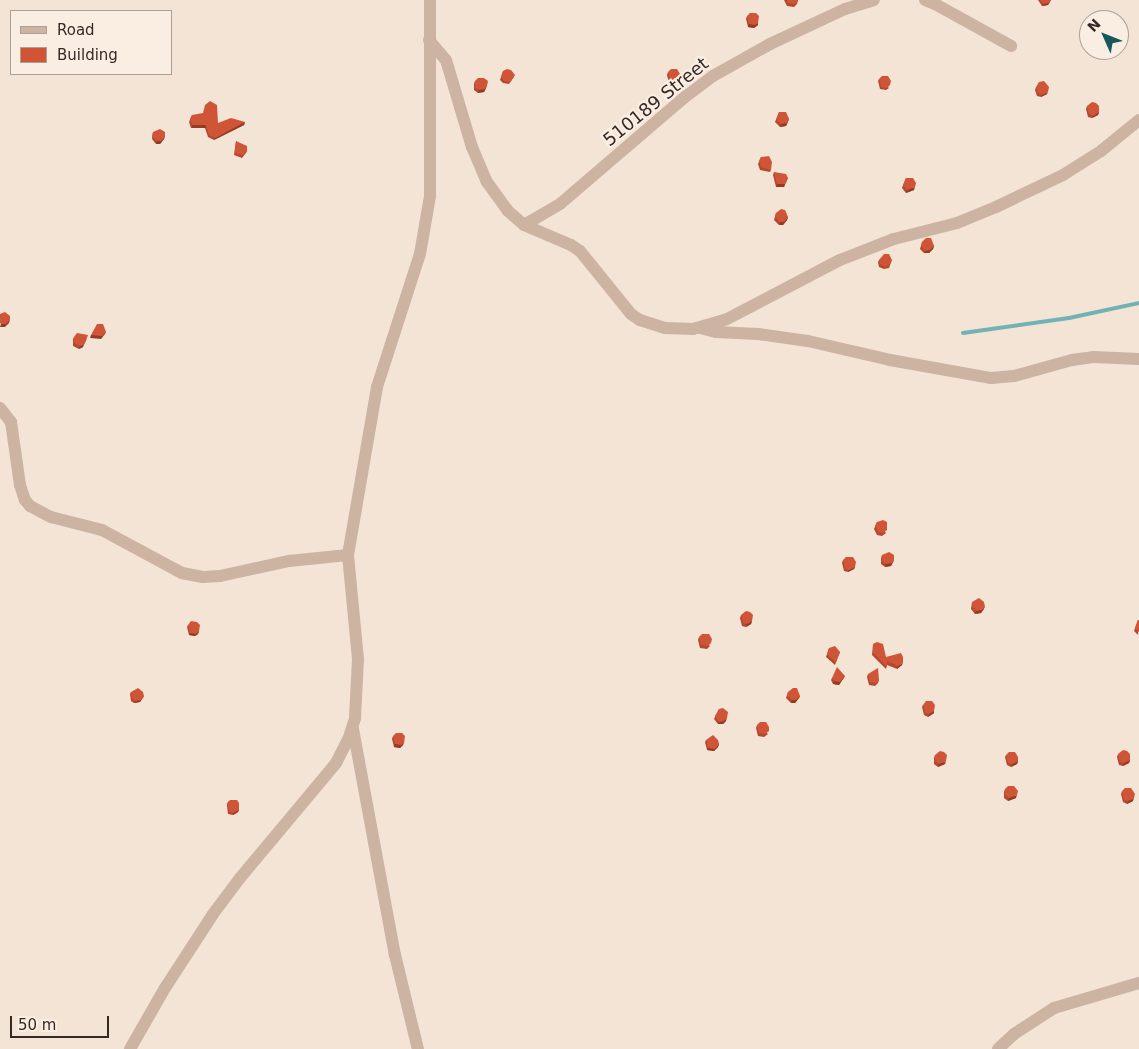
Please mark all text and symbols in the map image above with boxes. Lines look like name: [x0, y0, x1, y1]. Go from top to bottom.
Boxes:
legend: [10, 10, 172, 75]
north arrow: [1079, 10, 1129, 60]
text: N: [1084, 16, 1104, 35]
text: Road: [57, 21, 95, 39]
text: Building: [57, 46, 118, 64]
street label: 510189 Street: [599, 53, 713, 151]
scale bar: [12, 1006, 111, 1038]
text: 50 m: [18, 1016, 56, 1034]

